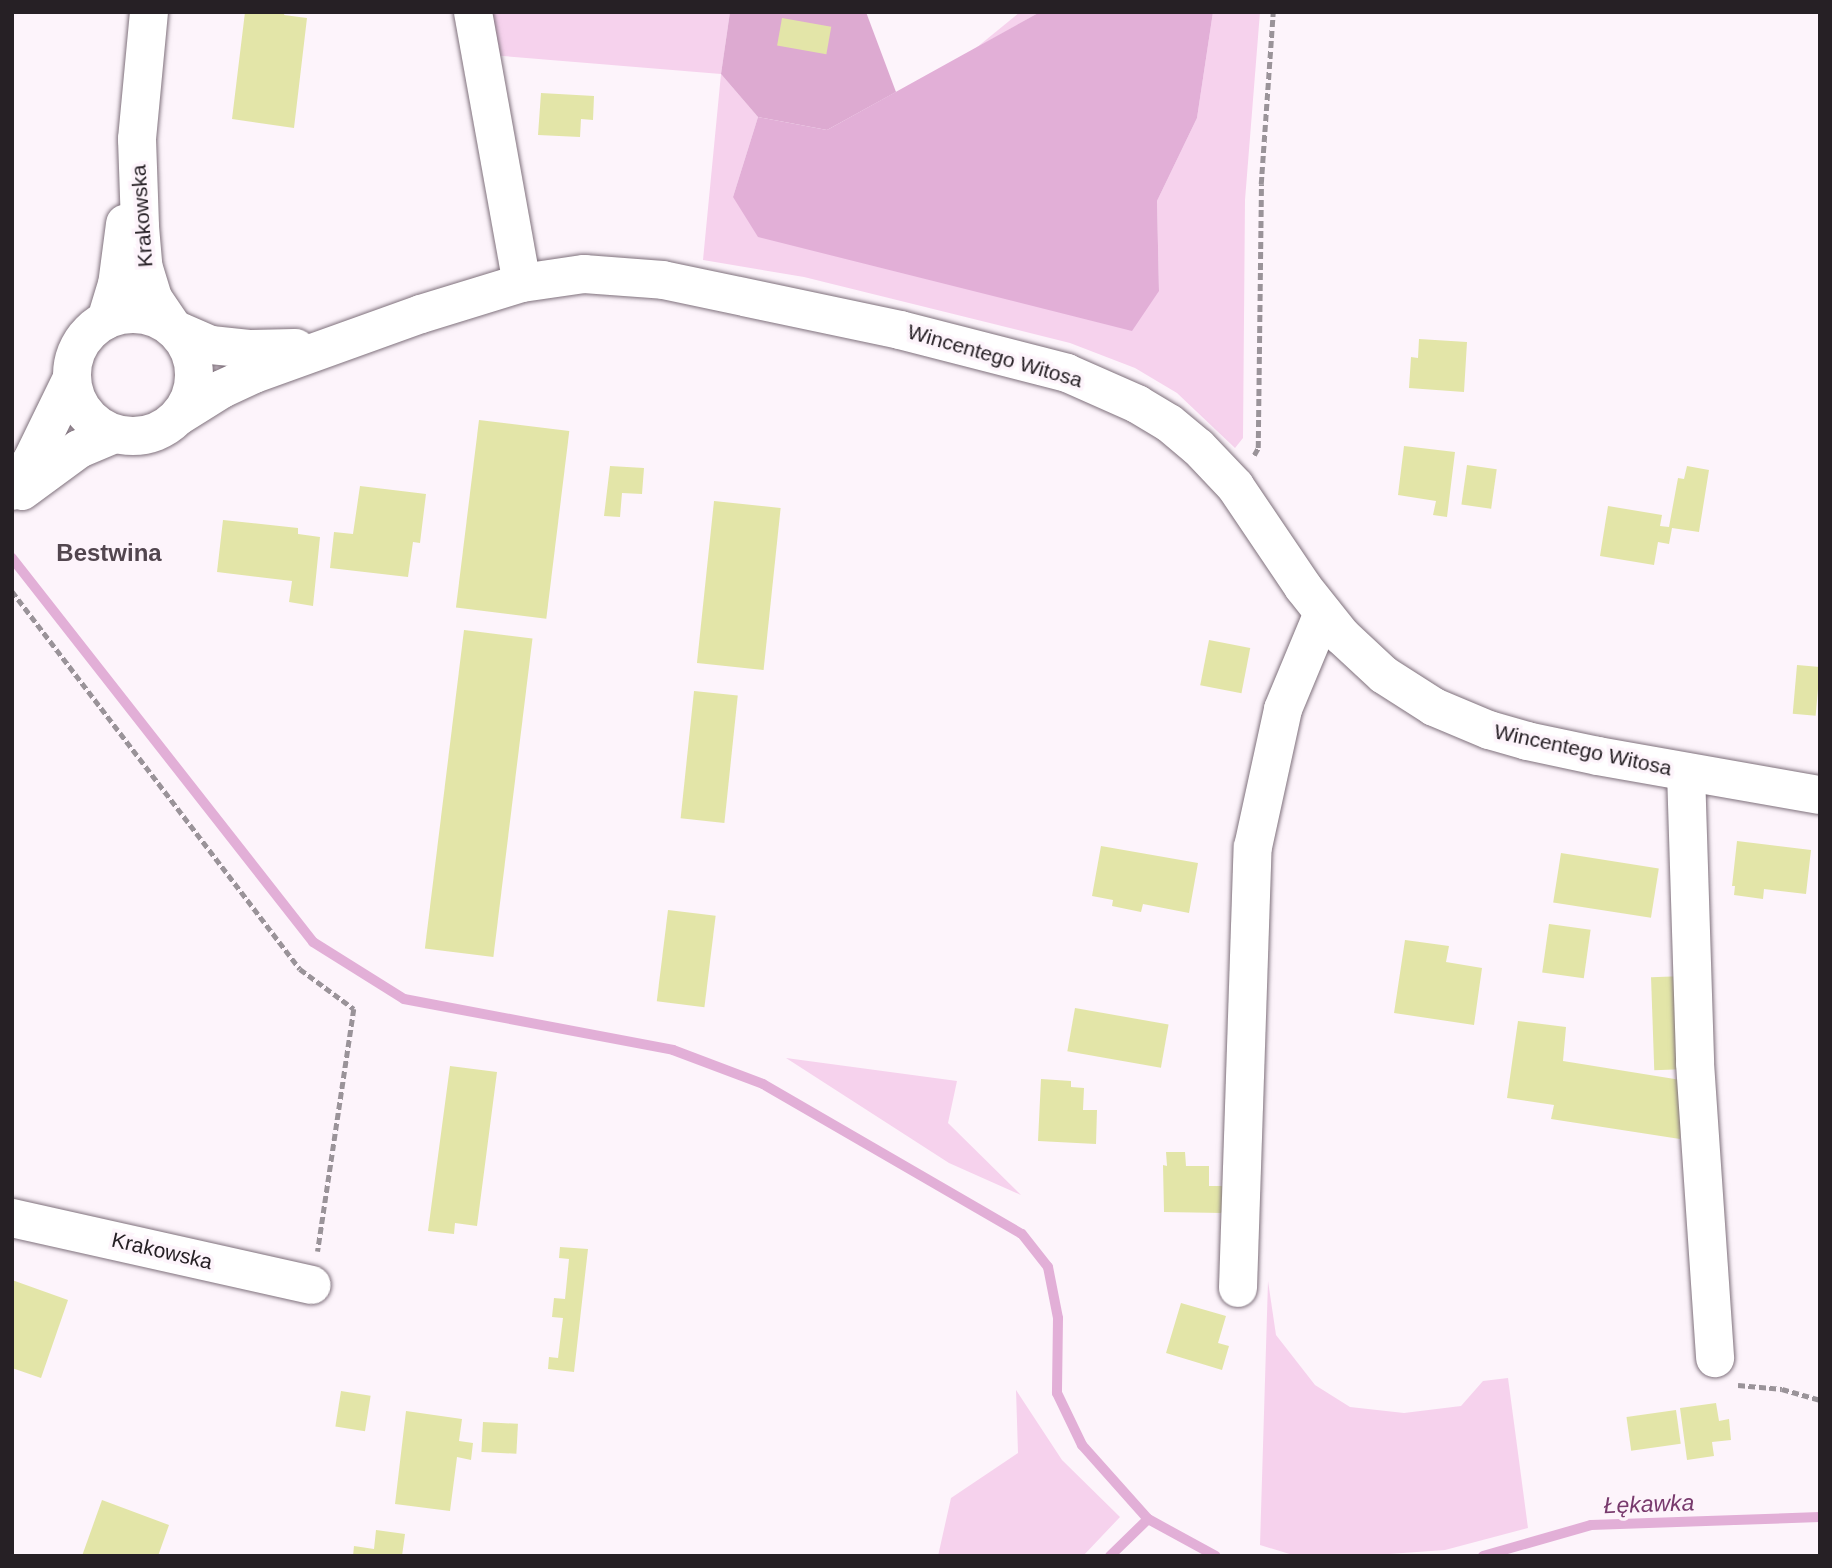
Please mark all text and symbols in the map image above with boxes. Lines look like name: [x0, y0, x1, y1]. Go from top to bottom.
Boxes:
street label: Krakowska: [126, 164, 158, 268]
street label: Wincentego Witosa: [905, 319, 1085, 393]
district label: Bestwina: [56, 539, 162, 567]
street label: Wincentego Witosa: [1492, 719, 1674, 781]
street label: Krakowska: [109, 1227, 215, 1275]
water label: Łękawka: [1603, 1489, 1695, 1519]

